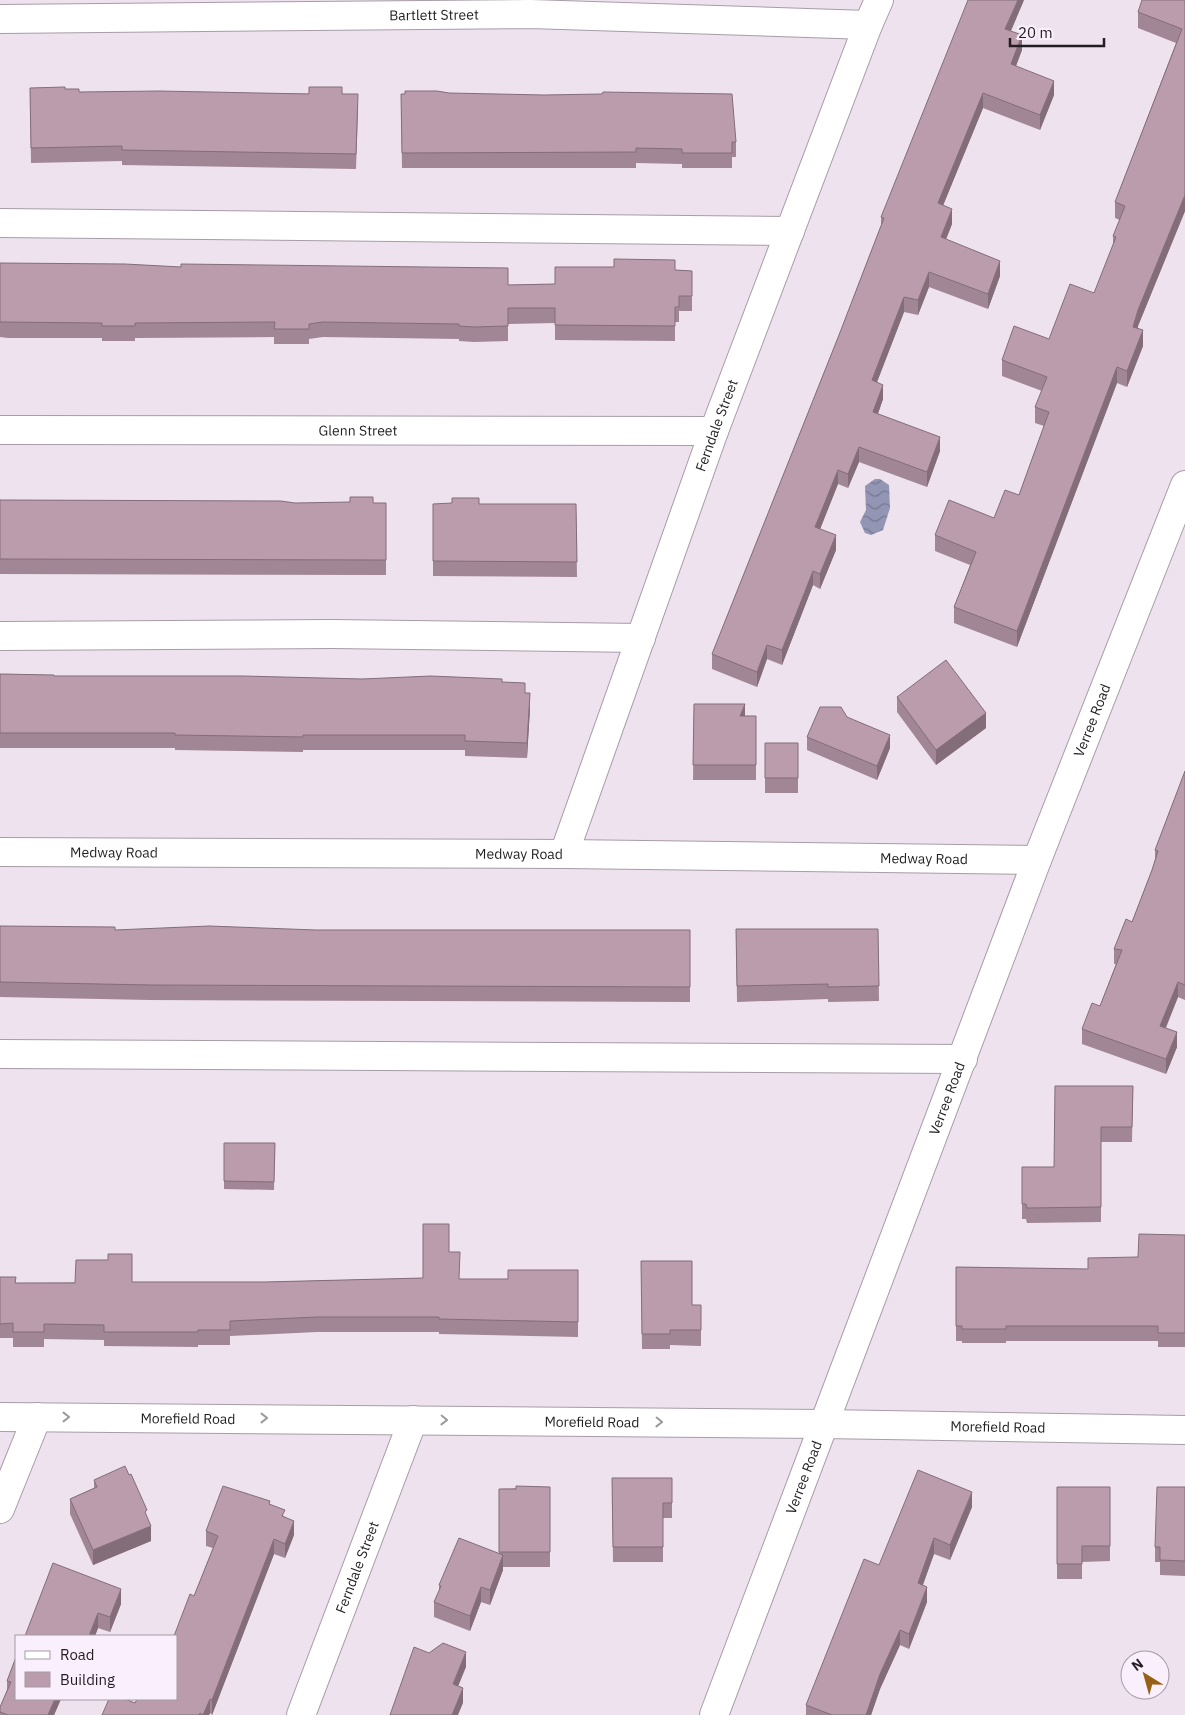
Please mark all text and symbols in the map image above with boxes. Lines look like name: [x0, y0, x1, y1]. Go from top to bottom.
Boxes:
street label: Bartlett Street: [389, 5, 479, 24]
scale bar: [1010, 15, 1104, 47]
text: 20 m: [1018, 23, 1053, 42]
street label: Ferndale Street: [691, 377, 742, 474]
street label: Glenn Street: [319, 421, 398, 440]
street label: Verree Road: [1070, 681, 1115, 760]
street label: Medway Road: [70, 843, 158, 862]
street label: Medway Road: [475, 845, 563, 863]
street label: Medway Road: [880, 849, 968, 868]
street label: Verree Road: [925, 1059, 969, 1138]
street label: Morefield Road: [140, 1409, 236, 1428]
one-way arrow: [62, 1412, 70, 1422]
one-way arrow: [260, 1413, 268, 1423]
street label: Morefield Road: [544, 1413, 640, 1431]
one-way arrow: [440, 1415, 448, 1425]
one-way arrow: [655, 1417, 663, 1427]
street label: Morefield Road: [950, 1417, 1046, 1437]
street label: Verree Road: [782, 1438, 826, 1517]
street label: Ferndale Street: [331, 1519, 383, 1616]
legend: [15, 1635, 178, 1700]
text: Road: [60, 1645, 95, 1664]
north arrow: [1120, 1650, 1170, 1700]
text: N: [1128, 1654, 1147, 1675]
text: Building: [60, 1670, 115, 1689]

